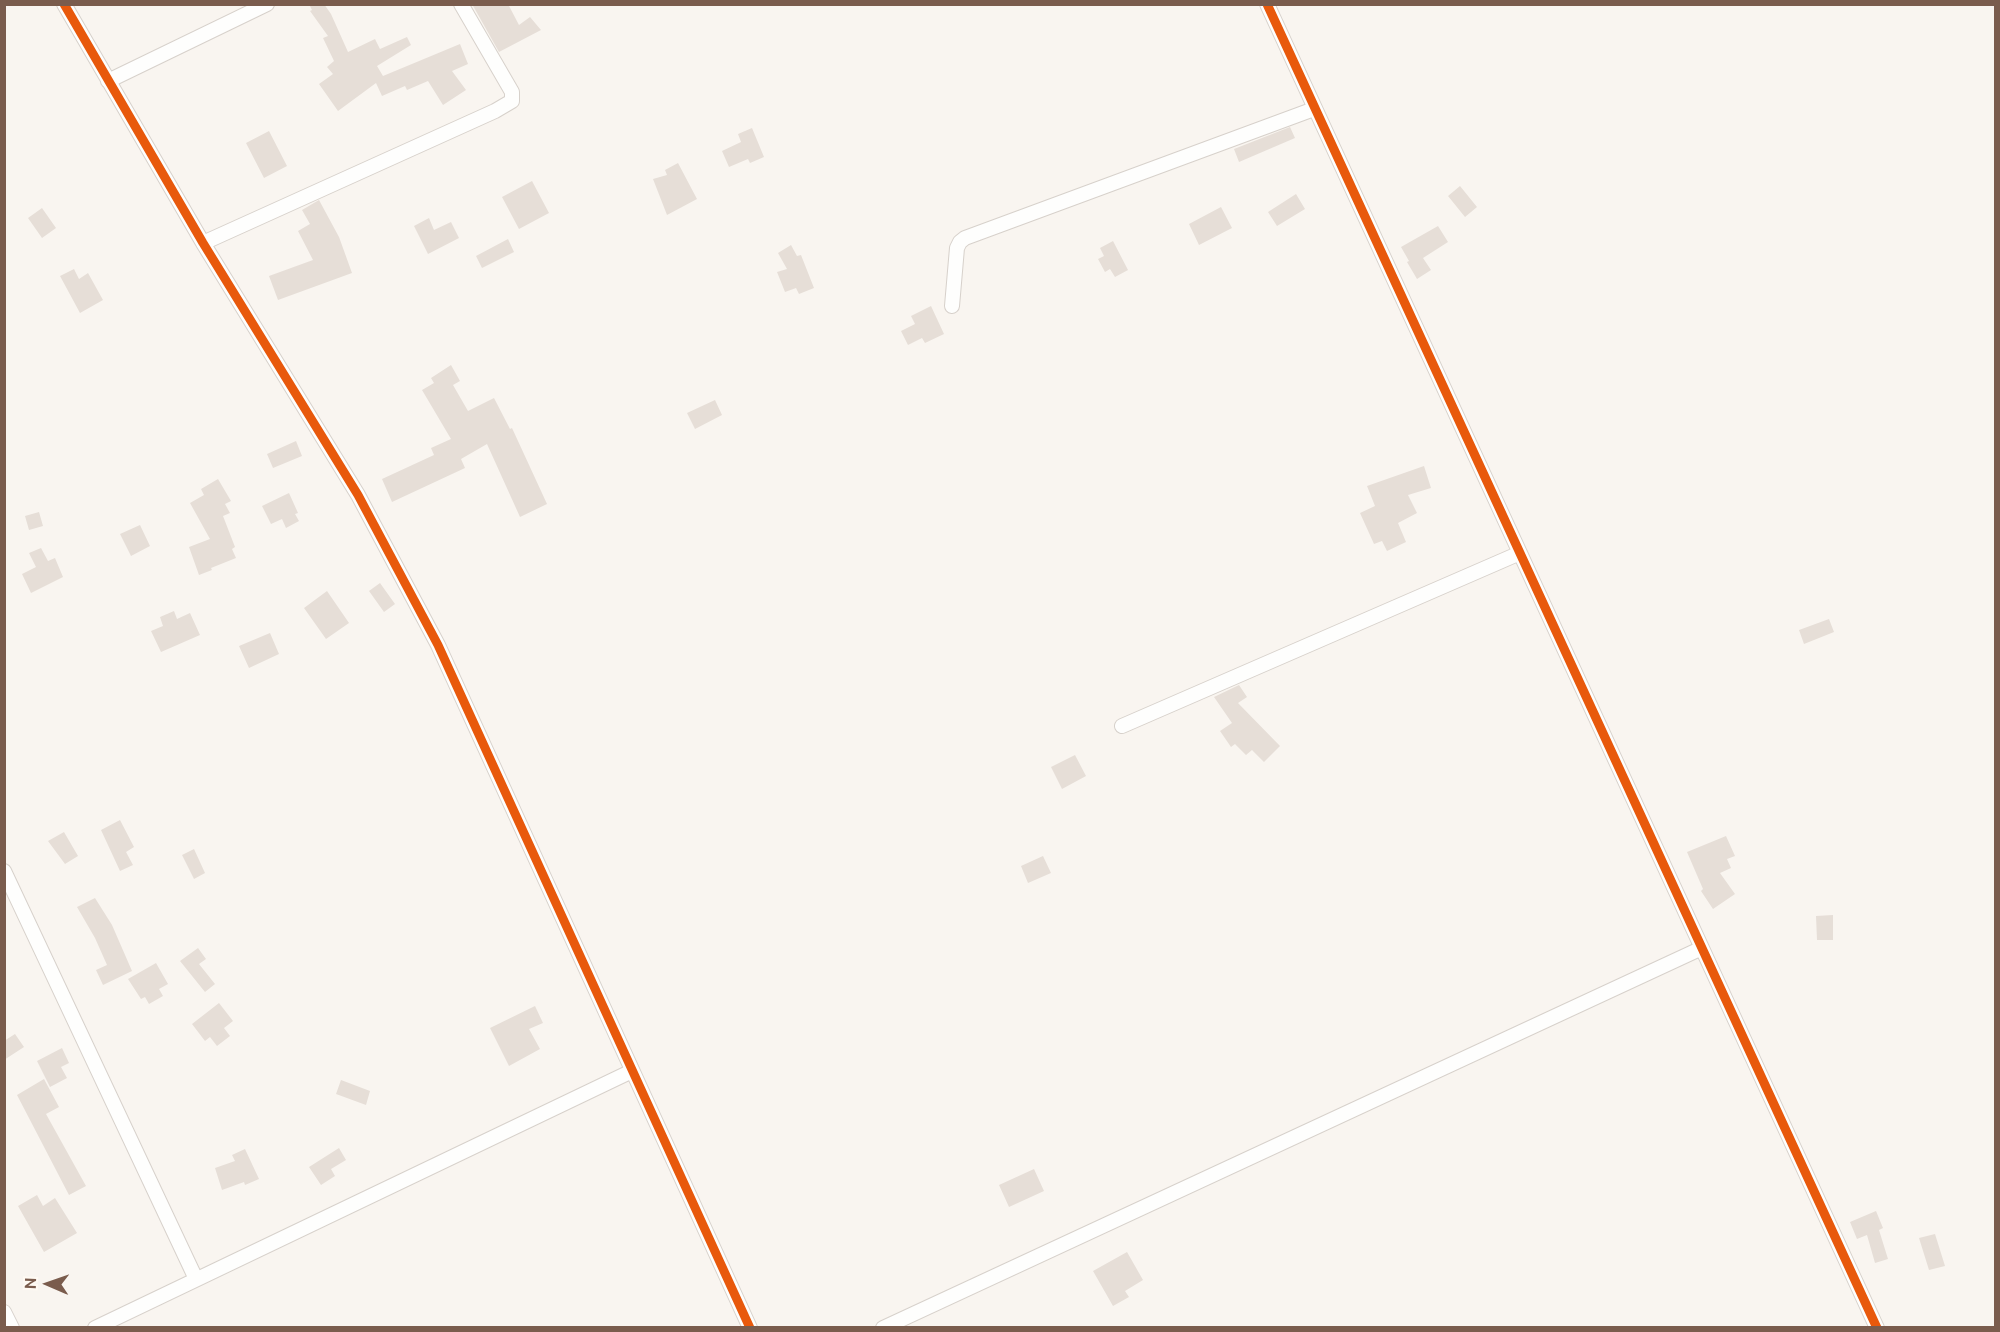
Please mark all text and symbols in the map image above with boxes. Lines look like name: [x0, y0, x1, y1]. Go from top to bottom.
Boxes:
north arrow: [18, 1254, 78, 1314]
text: N: [21, 1277, 39, 1290]

